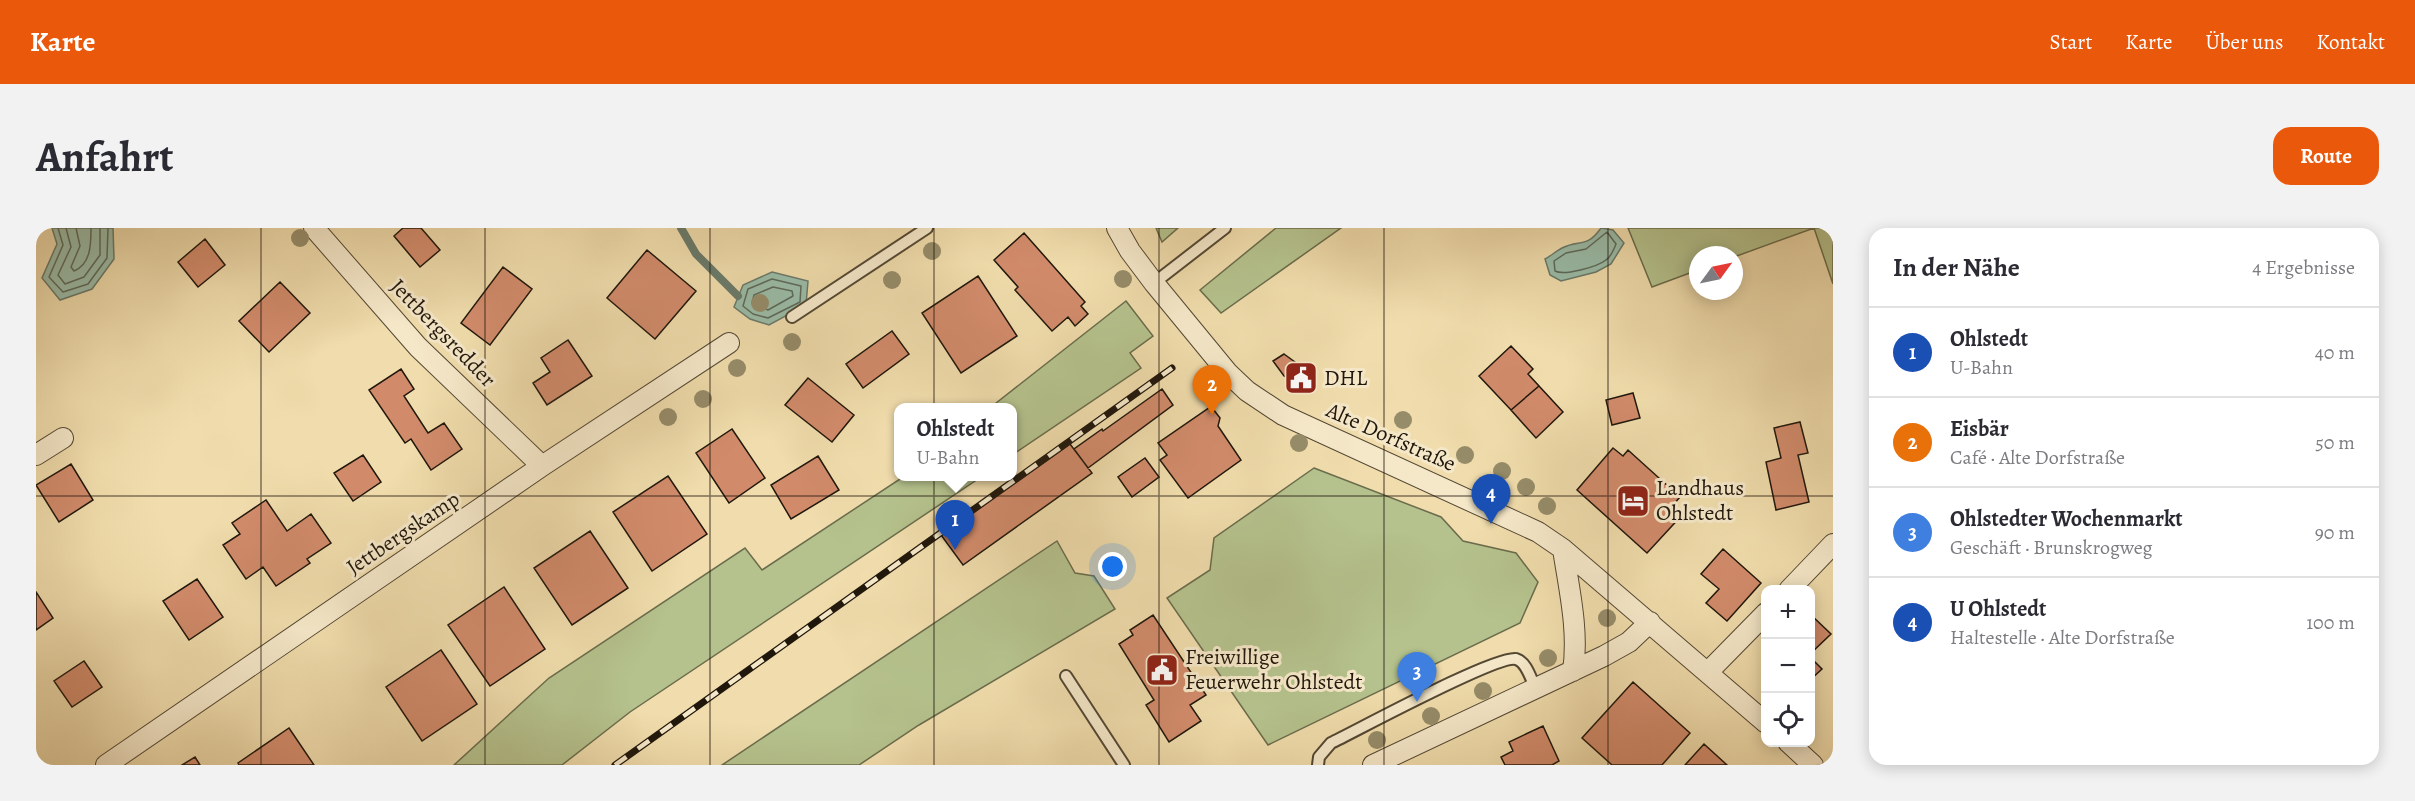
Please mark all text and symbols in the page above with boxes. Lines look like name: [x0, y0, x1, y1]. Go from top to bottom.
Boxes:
text: Karte: [30, 23, 95, 61]
text: Start: [2050, 28, 2092, 56]
text: Karte: [2125, 28, 2173, 56]
text: Über uns: [2206, 28, 2283, 56]
text: Kontakt: [2316, 28, 2385, 56]
button: Route: [2273, 127, 2379, 185]
text: Anfahrt: [36, 128, 173, 185]
north arrow: [1689, 246, 1743, 300]
text: In der Nähe: [1893, 250, 2020, 285]
text: 4 Ergebnisse: [2252, 254, 2355, 281]
street label: Jettbergsredder: [384, 272, 502, 394]
text: Ohlstedt: [1950, 324, 2028, 354]
text: 1: [1909, 339, 1916, 366]
text: 40 m: [2315, 339, 2355, 366]
text: U-Bahn: [1950, 354, 2013, 381]
public building icon: DHL: [1283, 360, 1319, 396]
place label: DHL: [1324, 363, 1368, 393]
pin: 2: [1192, 366, 1232, 415]
street label: Alte Dorfstraße: [1321, 395, 1460, 479]
popup: [894, 403, 1017, 481]
text: Ohlstedt: [916, 414, 995, 444]
text: Eisbär: [1950, 414, 2009, 444]
text: 2: [1908, 429, 1917, 456]
text: 50 m: [2315, 429, 2355, 456]
text: U-Bahn: [916, 444, 979, 471]
text: Café · Alte Dorfstraße: [1950, 444, 2125, 471]
place label: Landhaus Ohlstedt: [1656, 473, 1744, 528]
pin: 4: [1472, 474, 1510, 524]
hotel icon: Landhaus Ohlstedt: [1615, 483, 1651, 519]
street label: Jettbergskamp: [340, 484, 466, 582]
pin: 1: [936, 500, 974, 550]
text: Ohlstedter Wochenmarkt: [1950, 504, 2183, 534]
text: 3: [1908, 519, 1917, 546]
text: 90 m: [2315, 519, 2355, 546]
text: Geschäft · Brunskrogweg: [1950, 534, 2152, 561]
your location: [1098, 552, 1127, 581]
map controls: [1761, 585, 1815, 747]
button: +: [1761, 585, 1815, 639]
text: U Ohlstedt: [1950, 594, 2046, 624]
text: 4: [1908, 609, 1917, 636]
text: 100 m: [2306, 609, 2355, 636]
text: Haltestelle · Alte Dorfstraße: [1950, 624, 2175, 651]
button: −: [1761, 639, 1815, 693]
place label: Freiwillige Feuerwehr Ohlstedt: [1185, 642, 1363, 697]
public building icon: Freiwillige Feuerwehr Ohlstedt: [1144, 652, 1180, 688]
pin: 3: [1398, 652, 1436, 702]
button: locate: [1761, 693, 1815, 747]

